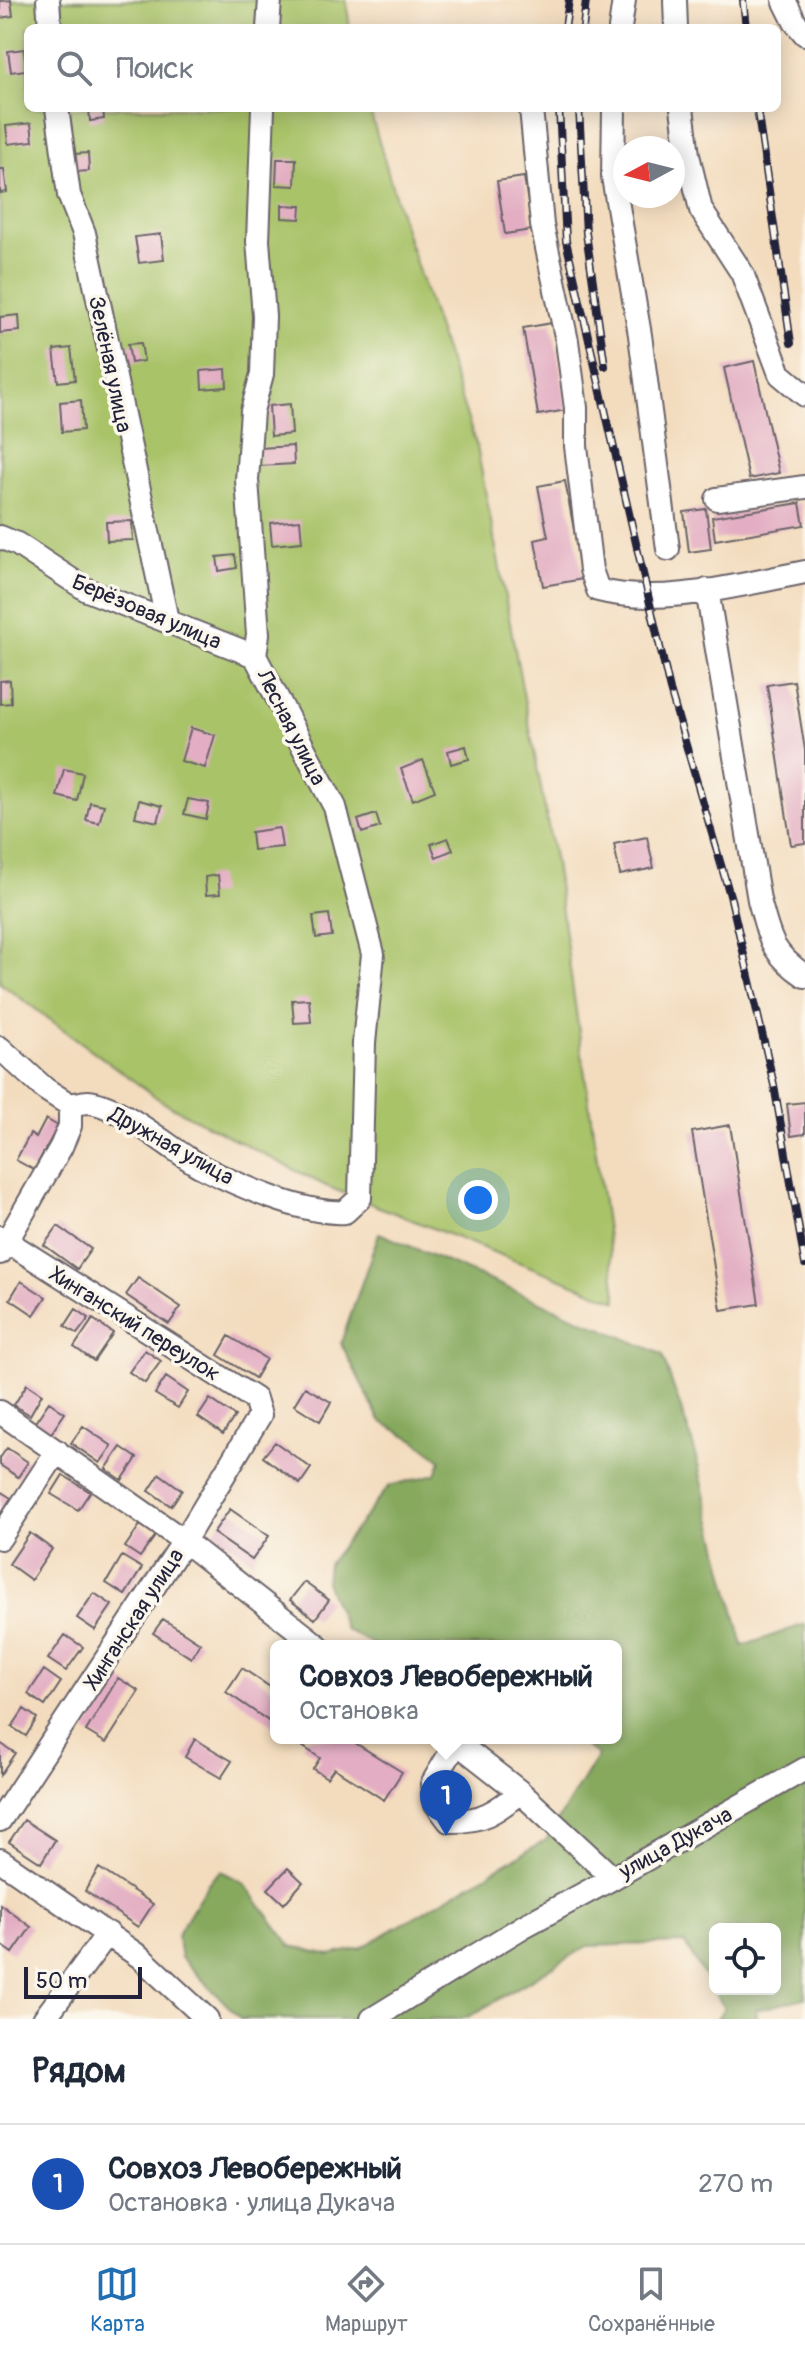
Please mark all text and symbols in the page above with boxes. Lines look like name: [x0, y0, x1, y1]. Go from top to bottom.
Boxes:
search box: [24, 24, 781, 112]
icon: search: [52, 46, 96, 90]
text: Поиск: [116, 50, 194, 87]
north arrow: [613, 136, 685, 208]
street label: Зелёная улица: [82, 294, 138, 435]
street label: Берёзовая улица: [68, 568, 226, 656]
street label: Лесная улица: [250, 664, 332, 790]
street label: Дружная улица: [103, 1100, 239, 1192]
your location: [458, 1180, 498, 1220]
street label: Хинганский переулок: [44, 1260, 225, 1388]
street label: Хинганская улица: [77, 1543, 190, 1696]
popup: [270, 1640, 622, 1744]
text: Совхоз Левобережный: [299, 1658, 593, 1695]
text: Остановка: [299, 1695, 419, 1727]
pin: 1: [420, 1770, 472, 1836]
street label: улица Дукача: [613, 1800, 737, 1886]
map controls: [709, 1923, 781, 1995]
button: locate: [709, 1923, 781, 1995]
scale bar: [24, 1963, 142, 1999]
text: 50 m: [36, 1967, 87, 1995]
text: Рядом: [32, 2050, 126, 2093]
text: Совхоз Левобережный: [108, 2150, 402, 2187]
text: 1: [53, 2168, 63, 2200]
text: 270 m: [698, 2168, 773, 2200]
text: Остановка · улица Дукача: [108, 2187, 395, 2219]
tab: Карта: [90, 2262, 145, 2338]
tab: Маршрут: [325, 2262, 408, 2338]
tab: Сохранённые: [588, 2262, 715, 2338]

